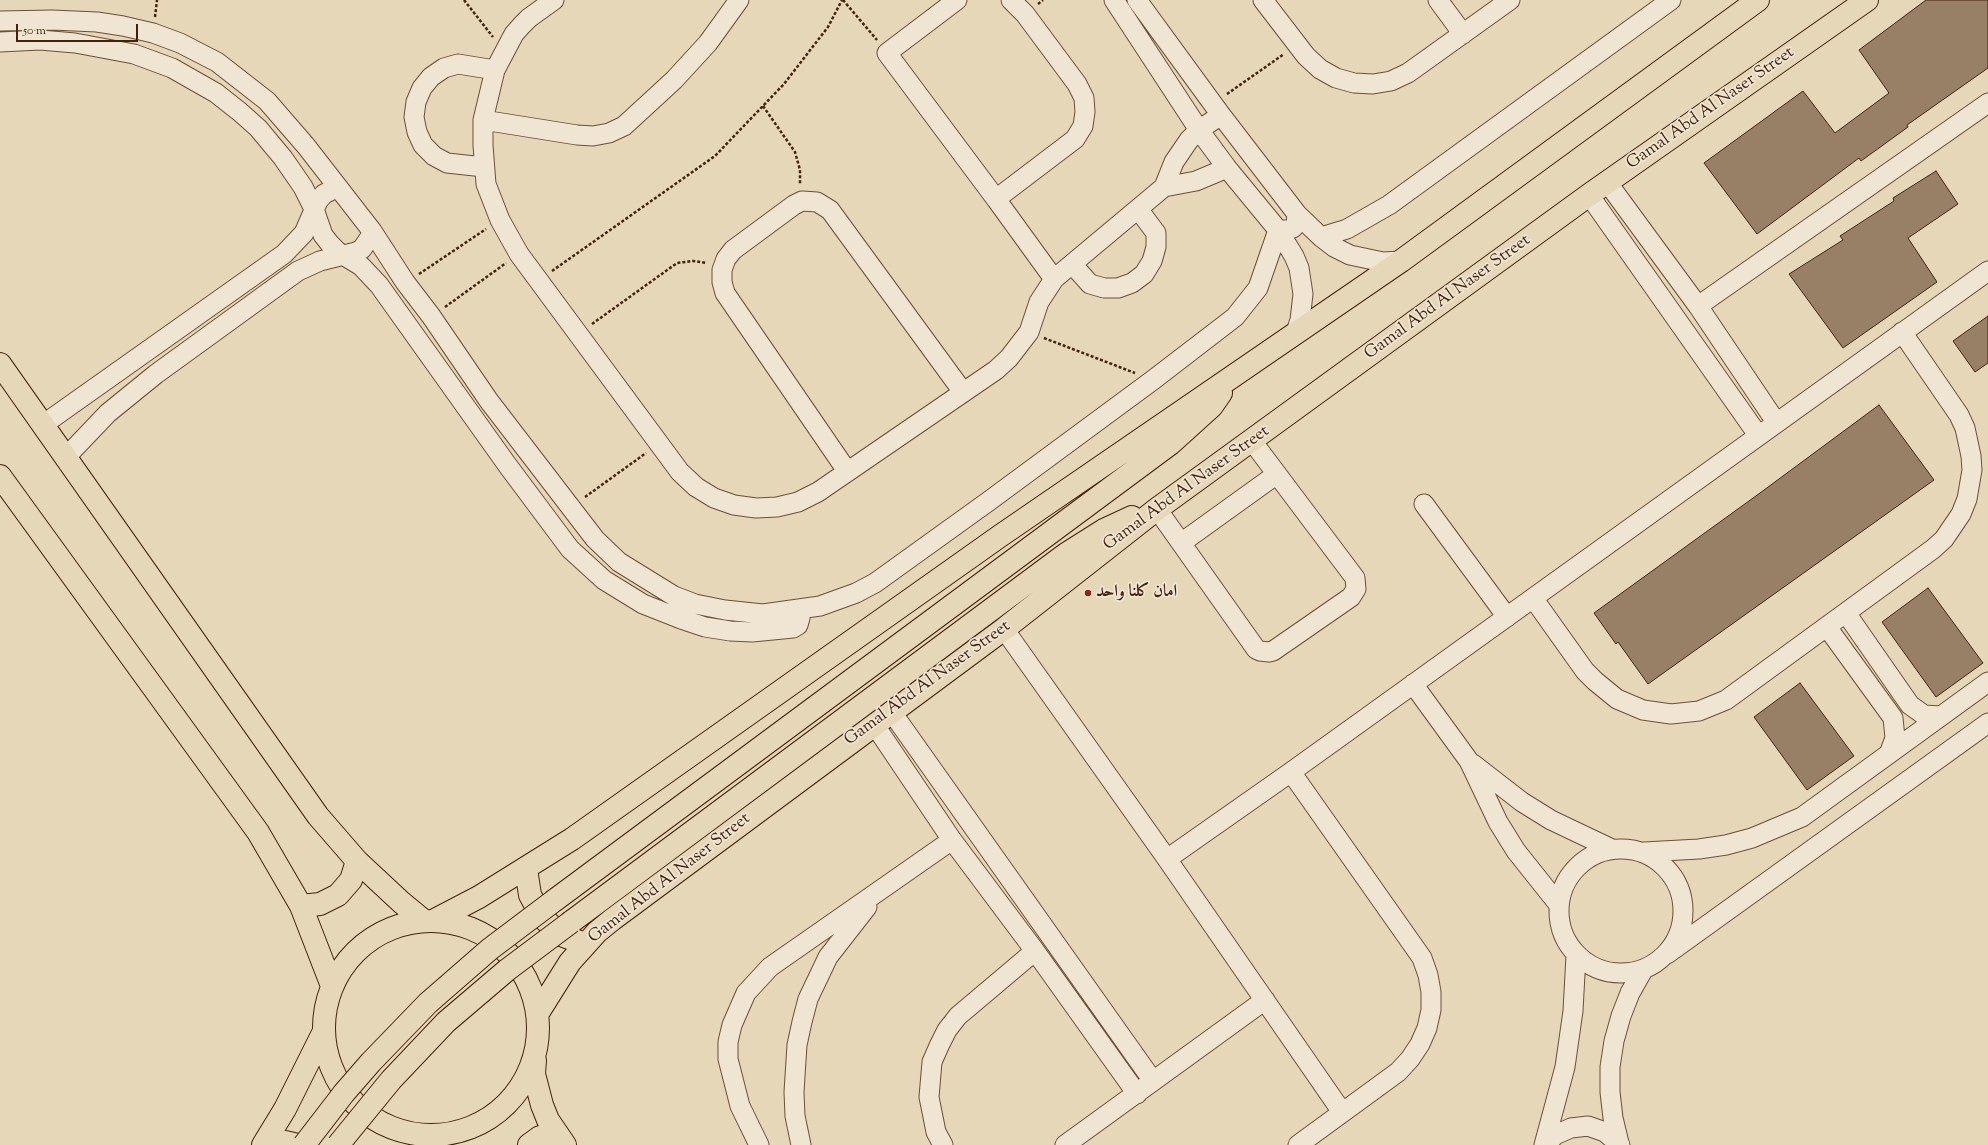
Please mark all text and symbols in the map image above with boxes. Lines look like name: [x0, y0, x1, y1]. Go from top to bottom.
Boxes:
scale bar: [18, 16, 140, 42]
text: 50 m: [23, 22, 46, 40]
street label: Gamal Abd Al Naser Street: [1623, 43, 1799, 175]
street label: Gamal Abd Al Naser Street: [1361, 231, 1535, 365]
street label: Gamal Abd Al Naser Street: [1100, 422, 1274, 556]
place label: امان كلنا واحد: [1096, 583, 1177, 603]
marker: امان كلنا واحد: [1083, 588, 1093, 598]
street label: Gamal Abd Al Naser Street: [841, 617, 1015, 751]
street label: Gamal Abd Al Naser Street: [585, 809, 755, 949]

